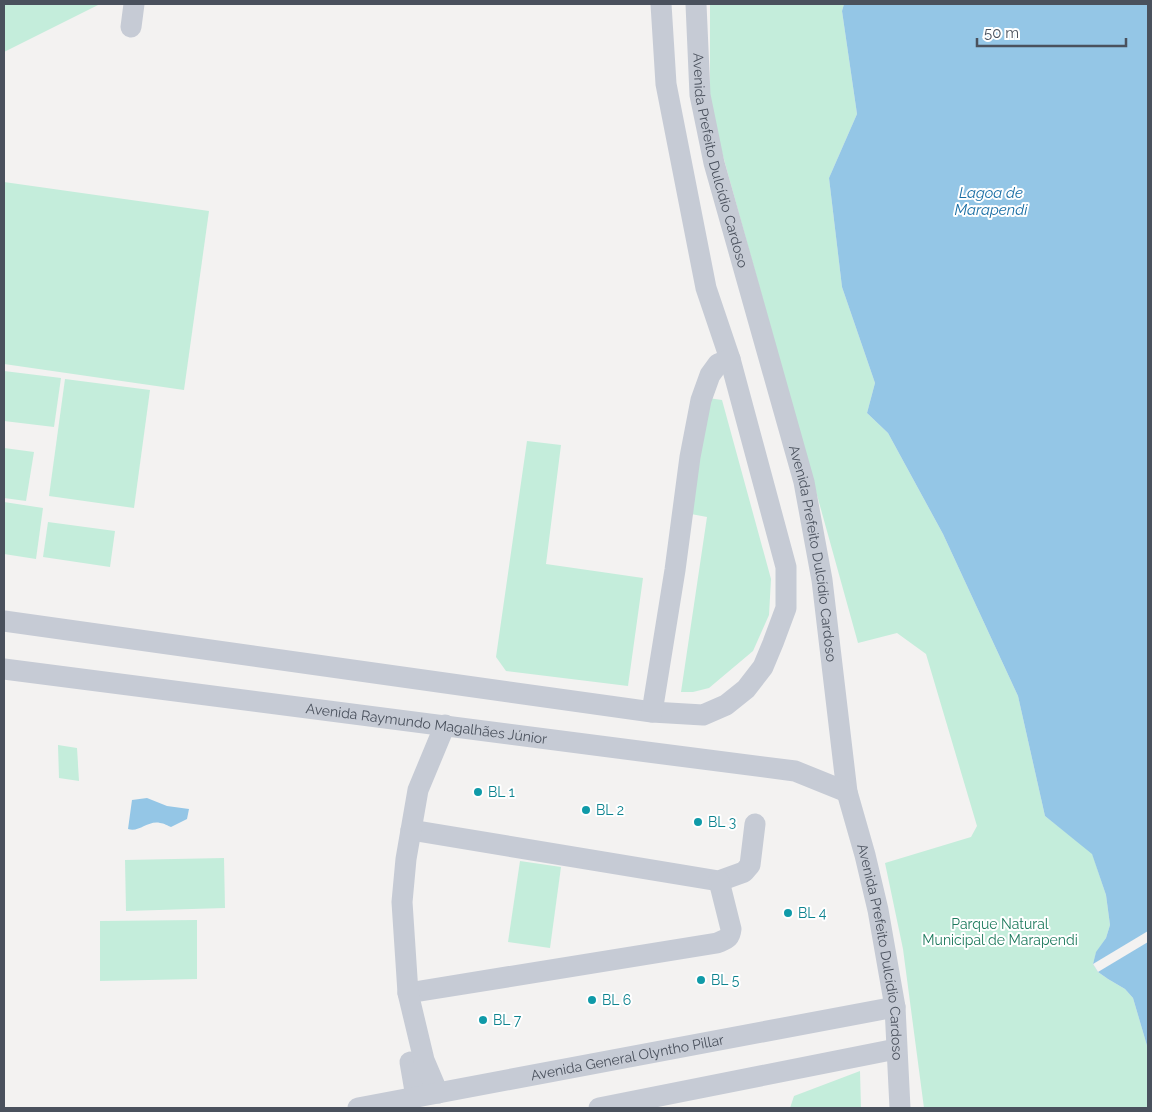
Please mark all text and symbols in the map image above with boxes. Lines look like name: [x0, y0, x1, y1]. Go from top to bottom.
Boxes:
scale bar: [977, 15, 1126, 47]
text: 50 m: [984, 24, 1019, 42]
street label: Avenida Prefeito Dulcídio Cardoso: [690, 53, 751, 270]
water label: Lagoa de Marapendi: [955, 184, 1028, 219]
street label: Avenida Prefeito Dulcídio Cardoso: [786, 443, 840, 663]
street label: Avenida Raymundo Magalhães Júnior: [305, 700, 548, 747]
place label: BL 1: [488, 784, 515, 800]
marker: BL 1: [472, 786, 484, 798]
place label: BL 2: [596, 802, 624, 818]
marker: BL 2: [580, 804, 592, 816]
place label: BL 3: [708, 814, 736, 830]
marker: BL 3: [692, 816, 704, 828]
street label: Avenida Prefeito Dulcídio Cardoso: [854, 842, 906, 1061]
place label: BL 4: [798, 905, 827, 921]
marker: BL 4: [782, 907, 794, 919]
park label: Parque Natural Municipal de Marapendi: [922, 916, 1078, 948]
place label: BL 5: [711, 972, 740, 988]
marker: BL 5: [695, 974, 707, 986]
place label: BL 6: [602, 992, 631, 1008]
marker: BL 6: [586, 994, 598, 1006]
place label: BL 7: [493, 1012, 522, 1028]
marker: BL 7: [477, 1014, 489, 1026]
street label: Avenida General Olyntho Pillar: [529, 1031, 725, 1083]

